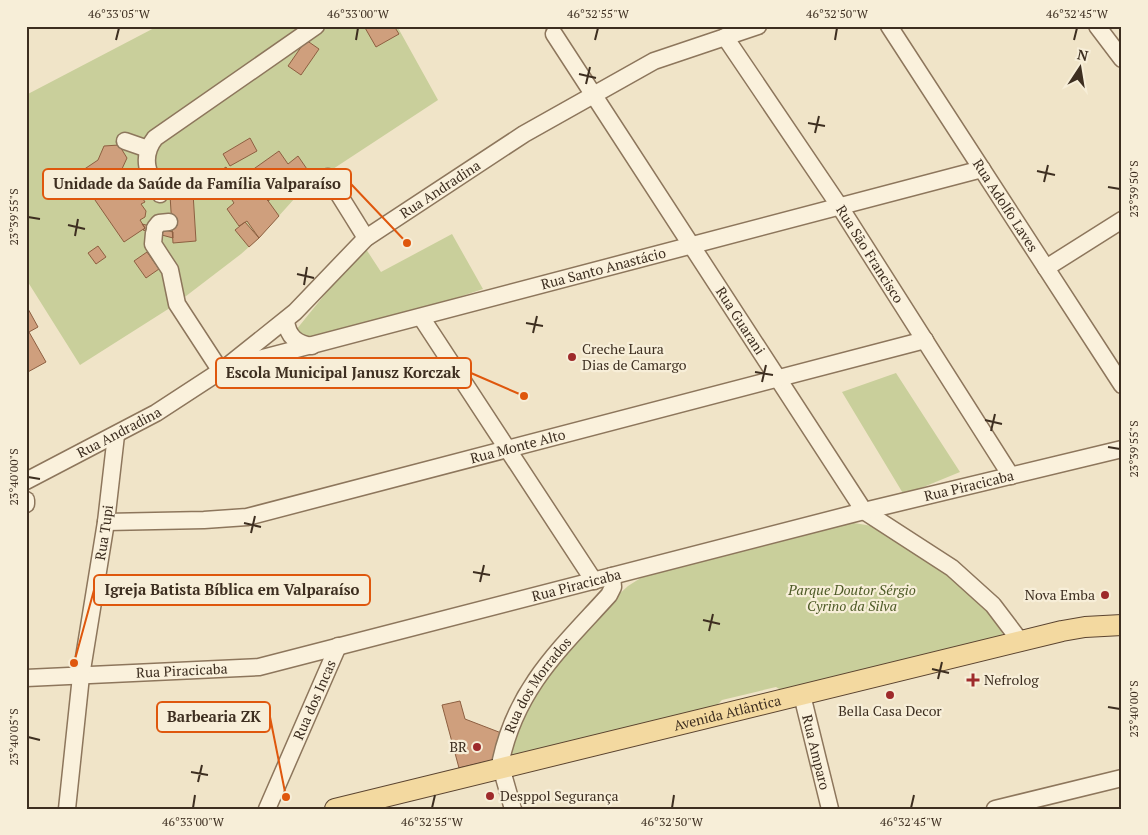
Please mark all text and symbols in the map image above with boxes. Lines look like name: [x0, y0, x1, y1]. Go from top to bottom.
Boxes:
text: 46°33'05"W: [88, 6, 151, 21]
text: 46°33'00"W: [327, 6, 390, 21]
text: 46°32'55"W: [567, 6, 630, 21]
text: 46°32'50"W: [806, 6, 869, 21]
text: 46°32'45"W: [1046, 6, 1109, 21]
north arrow: [1056, 42, 1106, 92]
text: N: [1076, 44, 1090, 65]
street label: Rua Andradina: [396, 155, 484, 222]
street label: Rua Adolfo Laves: [969, 155, 1043, 255]
text: 23°39'50"S: [1126, 160, 1141, 218]
callout: Unidade da Saúde da Família Valparaíso: [43, 169, 351, 199]
text: Unidade da Saúde da Família Valparaíso: [53, 173, 341, 193]
text: 23°39'55"S: [6, 188, 21, 246]
street label: Rua São Francisco: [832, 201, 909, 307]
street label: Rua Santo Anastácio: [539, 242, 668, 293]
street label: Rua Guarani: [712, 283, 770, 358]
place label: Creche Laura Dias de Camargo: [582, 339, 687, 374]
marker: Creche Laura Dias de Camargo: [566, 351, 578, 363]
callout: Escola Municipal Janusz Korczak: [216, 358, 471, 388]
text: Escola Municipal Janusz Korczak: [226, 362, 460, 382]
street label: Rua Andradina: [73, 402, 165, 462]
text: 23°39'55"S: [1126, 420, 1141, 478]
street label: Rua Monte Alto: [468, 424, 568, 467]
text: 23°40'00"S: [6, 448, 21, 506]
street label: Rua Piracicaba: [922, 465, 1016, 505]
street label: Rua Tupi: [90, 504, 117, 562]
street label: Rua Piracicaba: [530, 564, 623, 605]
callout: Igreja Batista Bíblica em Valparaíso: [94, 575, 370, 605]
text: Igreja Batista Bíblica em Valparaíso: [105, 579, 360, 599]
park label: Parque Doutor Sérgio Cyrino da Silva: [787, 580, 916, 615]
place label: Nova Emba: [1025, 585, 1095, 604]
marker: Nova Emba: [1099, 589, 1111, 601]
street label: Rua dos Morrados: [499, 632, 575, 736]
street label: Rua dos Incas: [288, 657, 340, 743]
street label: Rua Piracicaba: [136, 658, 228, 682]
place label: Nefrolog: [984, 670, 1039, 689]
marker: Nefrolog: [966, 673, 980, 687]
text: 23°40'00"S: [1126, 680, 1141, 738]
marker: Bella Casa Decor: [884, 689, 896, 701]
street label: Avenida Atlântica: [672, 690, 783, 735]
place label: Bella Casa Decor: [838, 701, 942, 720]
callout: Barbearia ZK: [157, 702, 270, 732]
text: Barbearia ZK: [167, 706, 261, 726]
text: 23°40'05"S: [6, 708, 21, 766]
street label: Rua Amparo: [798, 713, 835, 792]
place label: BR: [449, 737, 467, 756]
marker: BR: [471, 741, 483, 753]
place label: Desppol Segurança: [500, 786, 619, 805]
marker: Desppol Segurança: [484, 790, 496, 802]
text: 46°33'00"W: [162, 814, 225, 829]
text: 46°32'55"W: [401, 814, 464, 829]
text: 46°32'50"W: [641, 814, 704, 829]
text: 46°32'45"W: [880, 814, 943, 829]

